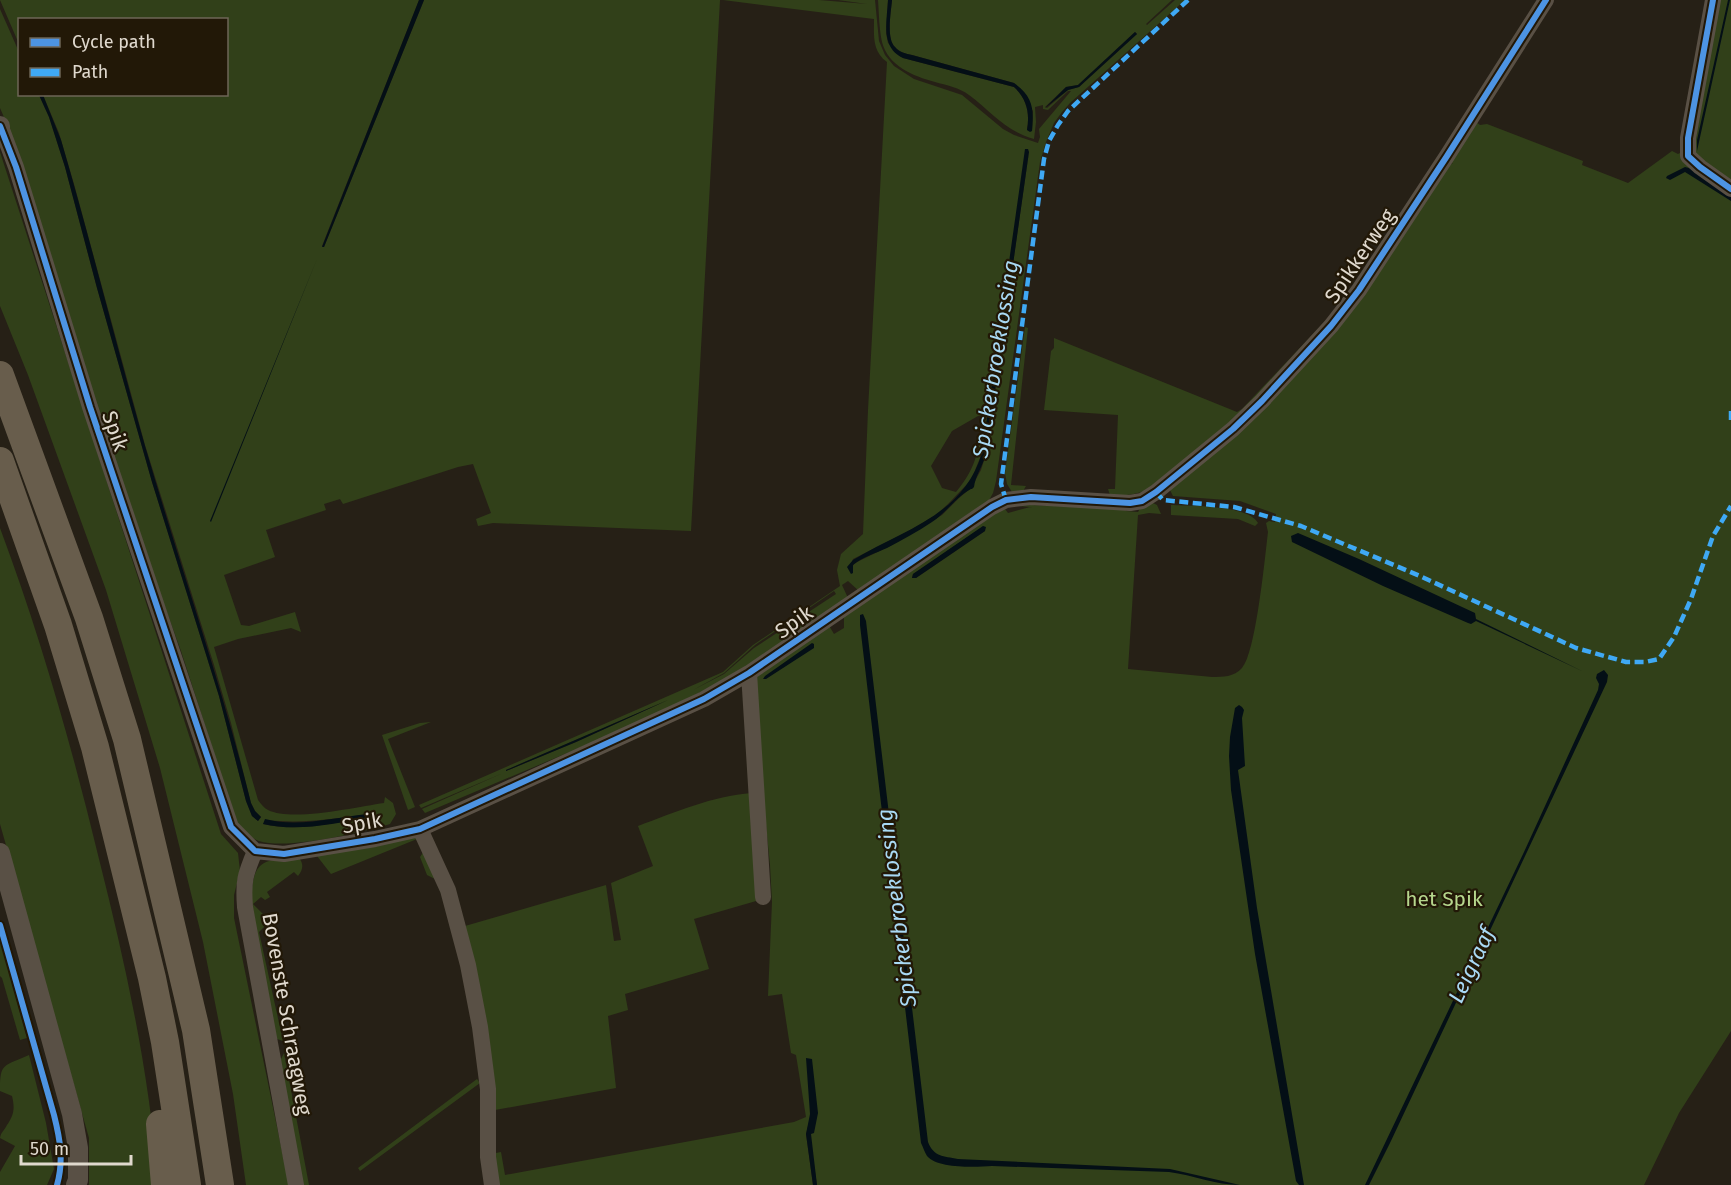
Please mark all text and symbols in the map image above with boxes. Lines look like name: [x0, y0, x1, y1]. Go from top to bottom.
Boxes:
legend: [18, 18, 228, 96]
text: Cycle path: [72, 31, 156, 53]
text: Path: [72, 61, 108, 83]
street label: Spikkerweg: [1319, 204, 1401, 308]
water label: Spickerbroeklossing: [966, 258, 1024, 461]
street label: Spik: [96, 408, 134, 455]
street label: Spik: [770, 600, 818, 644]
street label: Spik: [340, 807, 384, 839]
water label: Spickerbroeklossing: [871, 807, 922, 1010]
park label: het Spik: [1405, 886, 1483, 912]
street label: Bovenste Schraagweg: [256, 911, 318, 1117]
water label: Leigraaf: [1442, 921, 1502, 1007]
scale bar: [21, 1128, 130, 1166]
text: 50 m: [30, 1138, 69, 1160]

